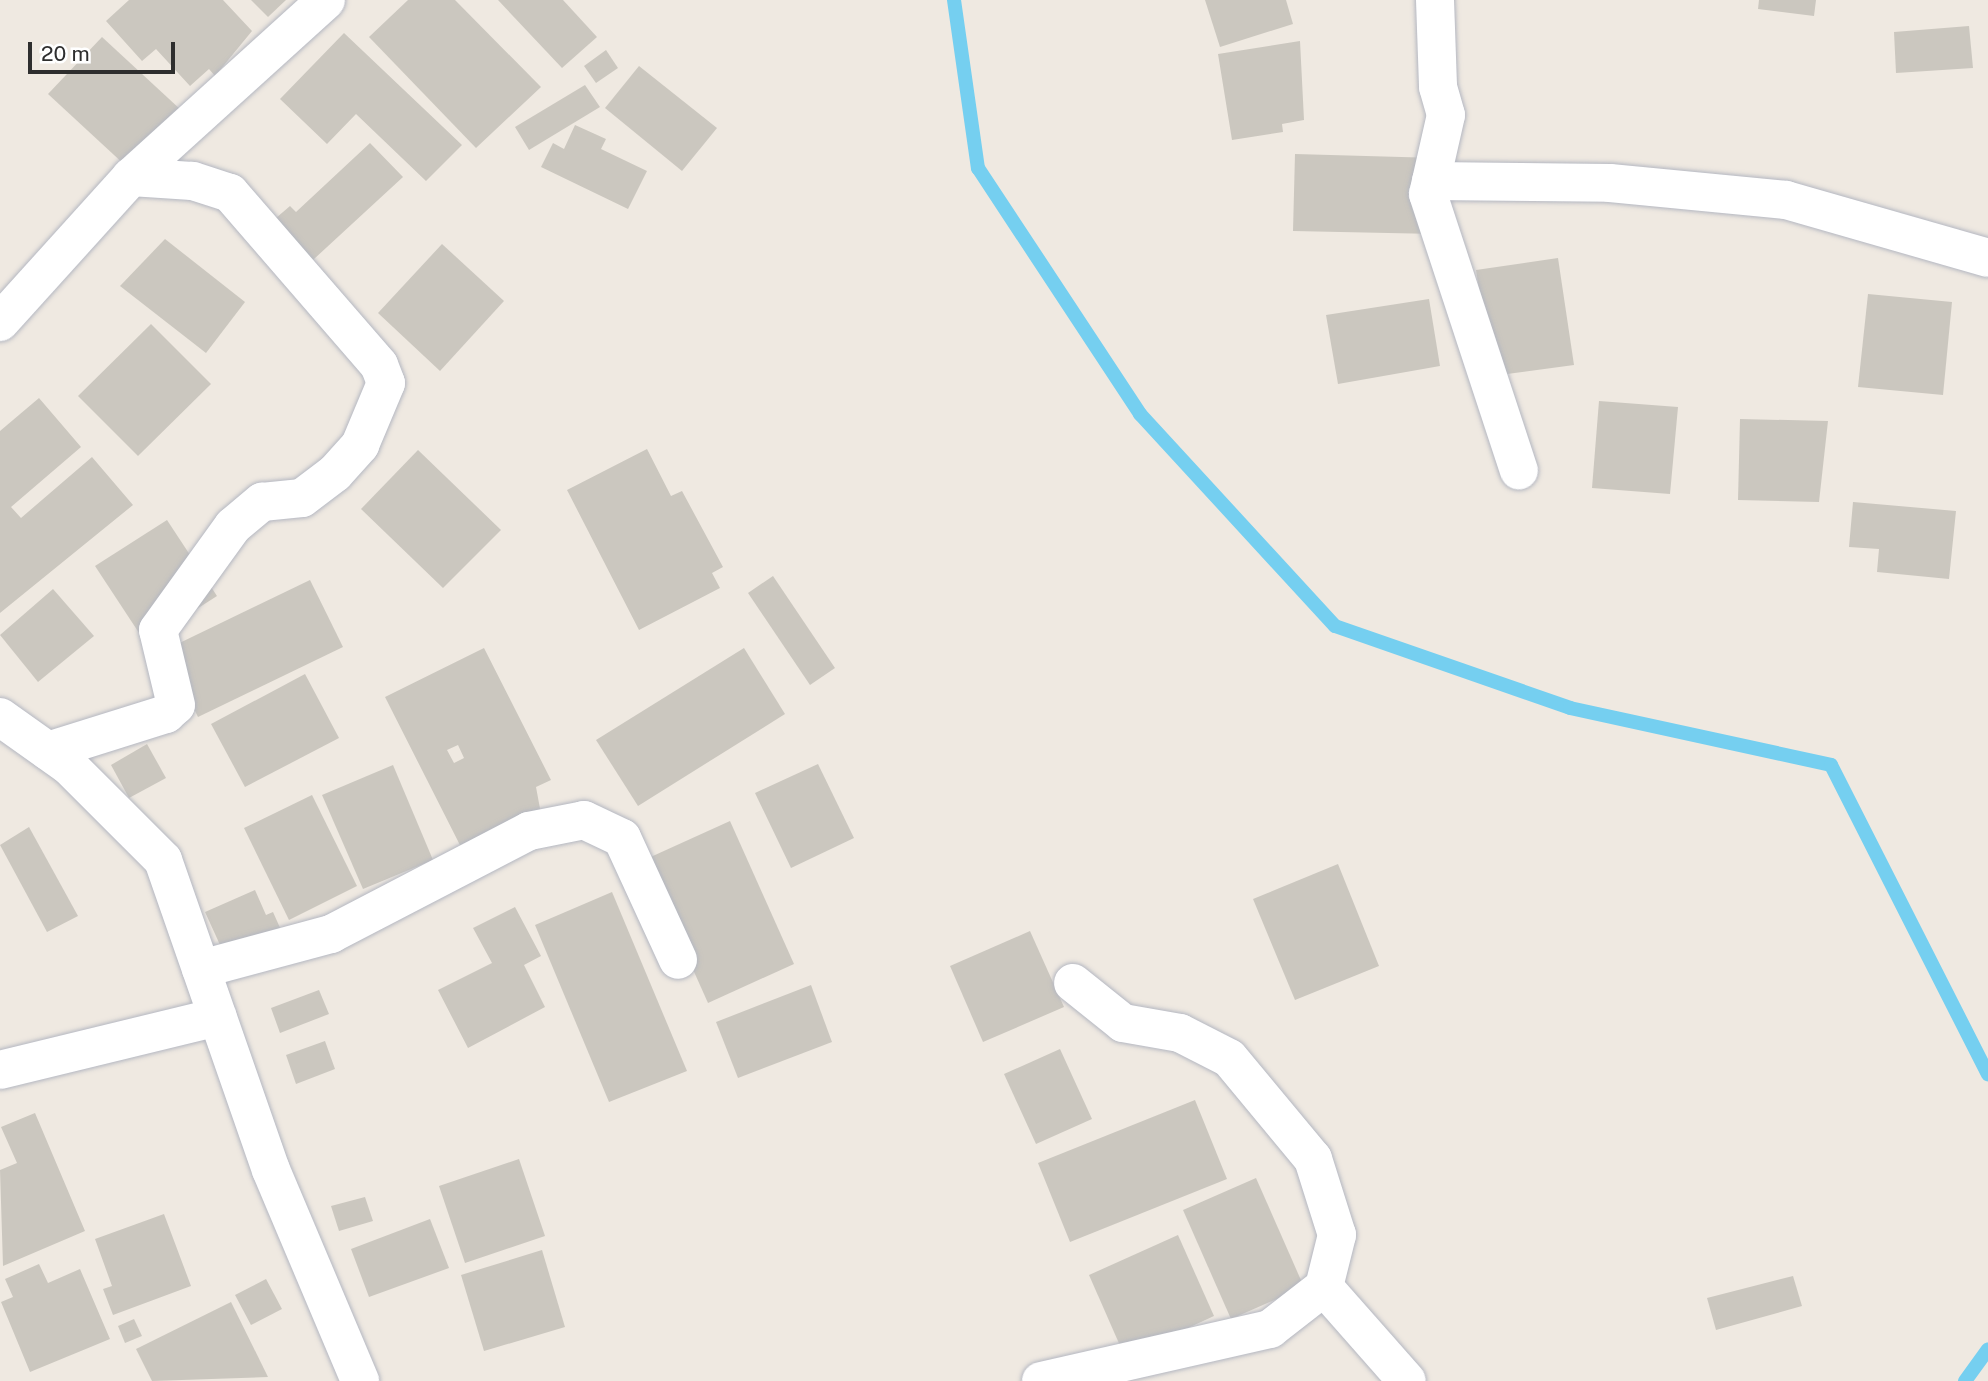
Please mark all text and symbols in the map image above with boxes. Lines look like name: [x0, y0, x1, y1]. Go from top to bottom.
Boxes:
scale bar: [32, 28, 178, 72]
text: 20 m: [41, 41, 90, 66]

